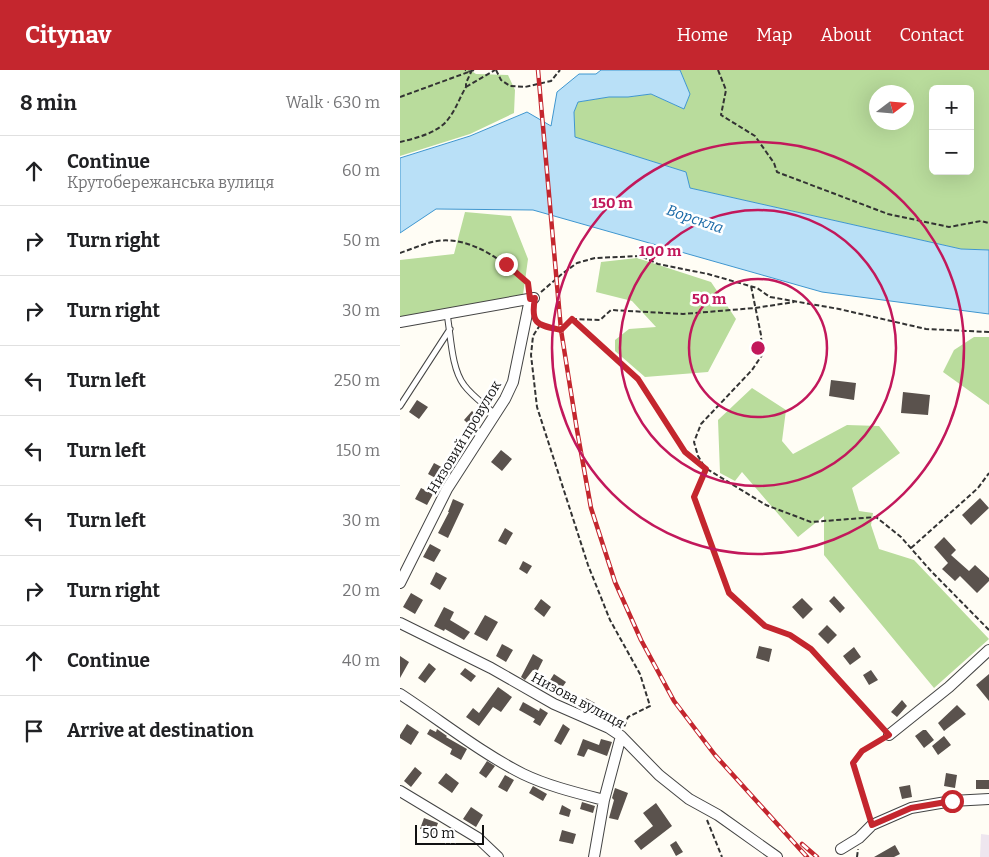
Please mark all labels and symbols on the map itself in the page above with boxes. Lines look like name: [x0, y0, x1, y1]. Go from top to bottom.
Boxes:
north arrow: [869, 85, 914, 130]
text: 150 m: [591, 194, 633, 212]
water label: Ворскла: [664, 201, 726, 237]
text: 100 m: [639, 242, 682, 260]
route end: [495, 253, 518, 276]
text: 50 m: [692, 290, 727, 308]
centre of rings: [749, 339, 767, 357]
street label: Низовий провулок: [424, 377, 505, 497]
street label: Низова вулиця: [528, 669, 627, 732]
route start: [941, 790, 964, 813]
scale bar: [415, 822, 484, 845]

